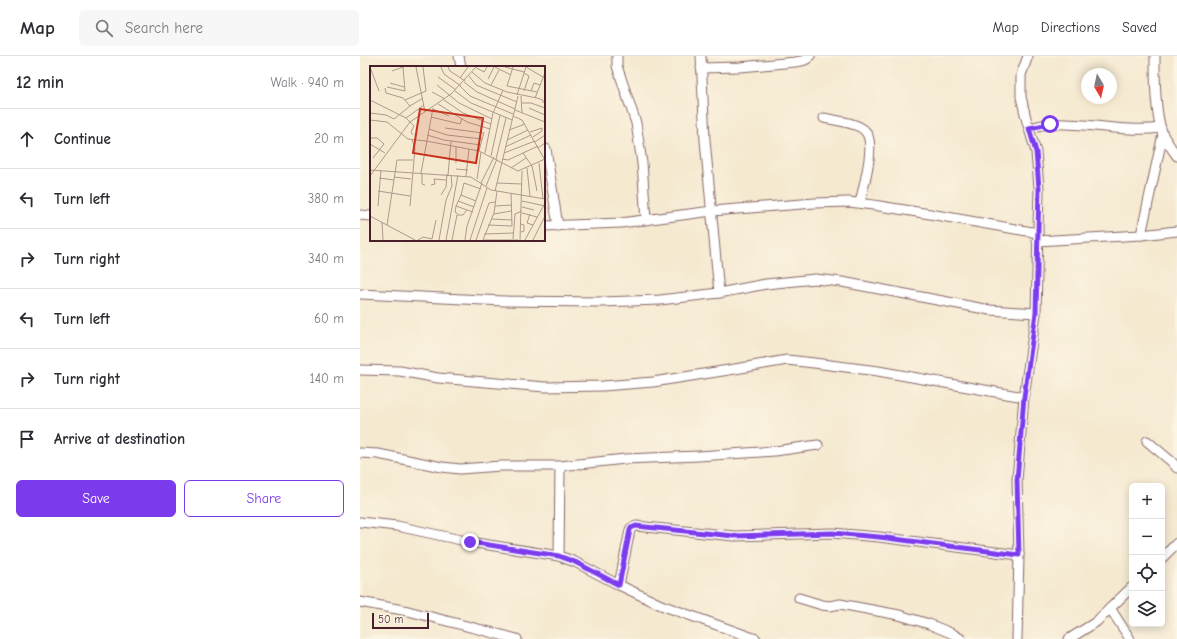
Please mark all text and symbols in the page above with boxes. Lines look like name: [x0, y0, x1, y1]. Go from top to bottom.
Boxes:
search box: [79, 10, 359, 46]
text: Map: [20, 17, 55, 39]
icon: search: [93, 17, 115, 39]
text: Search here: [125, 19, 203, 37]
text: Map: [992, 19, 1019, 36]
text: Directions: [1041, 19, 1100, 36]
text: Saved: [1122, 19, 1157, 36]
inset map: [370, 66, 545, 241]
north arrow: [1081, 68, 1117, 104]
text: 12 min: [16, 73, 64, 92]
text: Walk · 940 m: [271, 75, 344, 90]
route start: [1041, 115, 1059, 133]
icon: ahead: [16, 128, 38, 150]
text: Continue: [54, 130, 111, 148]
text: 20 m: [314, 131, 344, 146]
icon: left: [16, 188, 38, 210]
text: Turn left: [54, 190, 110, 208]
text: 380 m: [308, 191, 344, 206]
icon: right: [16, 248, 38, 270]
text: Turn right: [54, 250, 120, 268]
text: 340 m: [308, 251, 344, 266]
icon: left: [16, 308, 38, 330]
text: Turn left: [54, 310, 110, 328]
text: 60 m: [314, 311, 344, 326]
icon: right: [16, 368, 38, 390]
text: Turn right: [54, 370, 120, 388]
text: 140 m: [310, 371, 344, 386]
icon: arrive: [16, 428, 38, 450]
text: Arrive at destination: [54, 430, 185, 448]
button: Save: [16, 480, 176, 517]
button: Share: [184, 480, 344, 517]
map controls: [1129, 483, 1165, 627]
button: +: [1129, 483, 1165, 519]
button: −: [1129, 519, 1165, 555]
route end: [461, 533, 479, 551]
button: locate: [1129, 555, 1165, 591]
button: layers: [1129, 591, 1165, 627]
scale bar: [372, 611, 429, 630]
text: 50 m: [378, 613, 403, 626]

